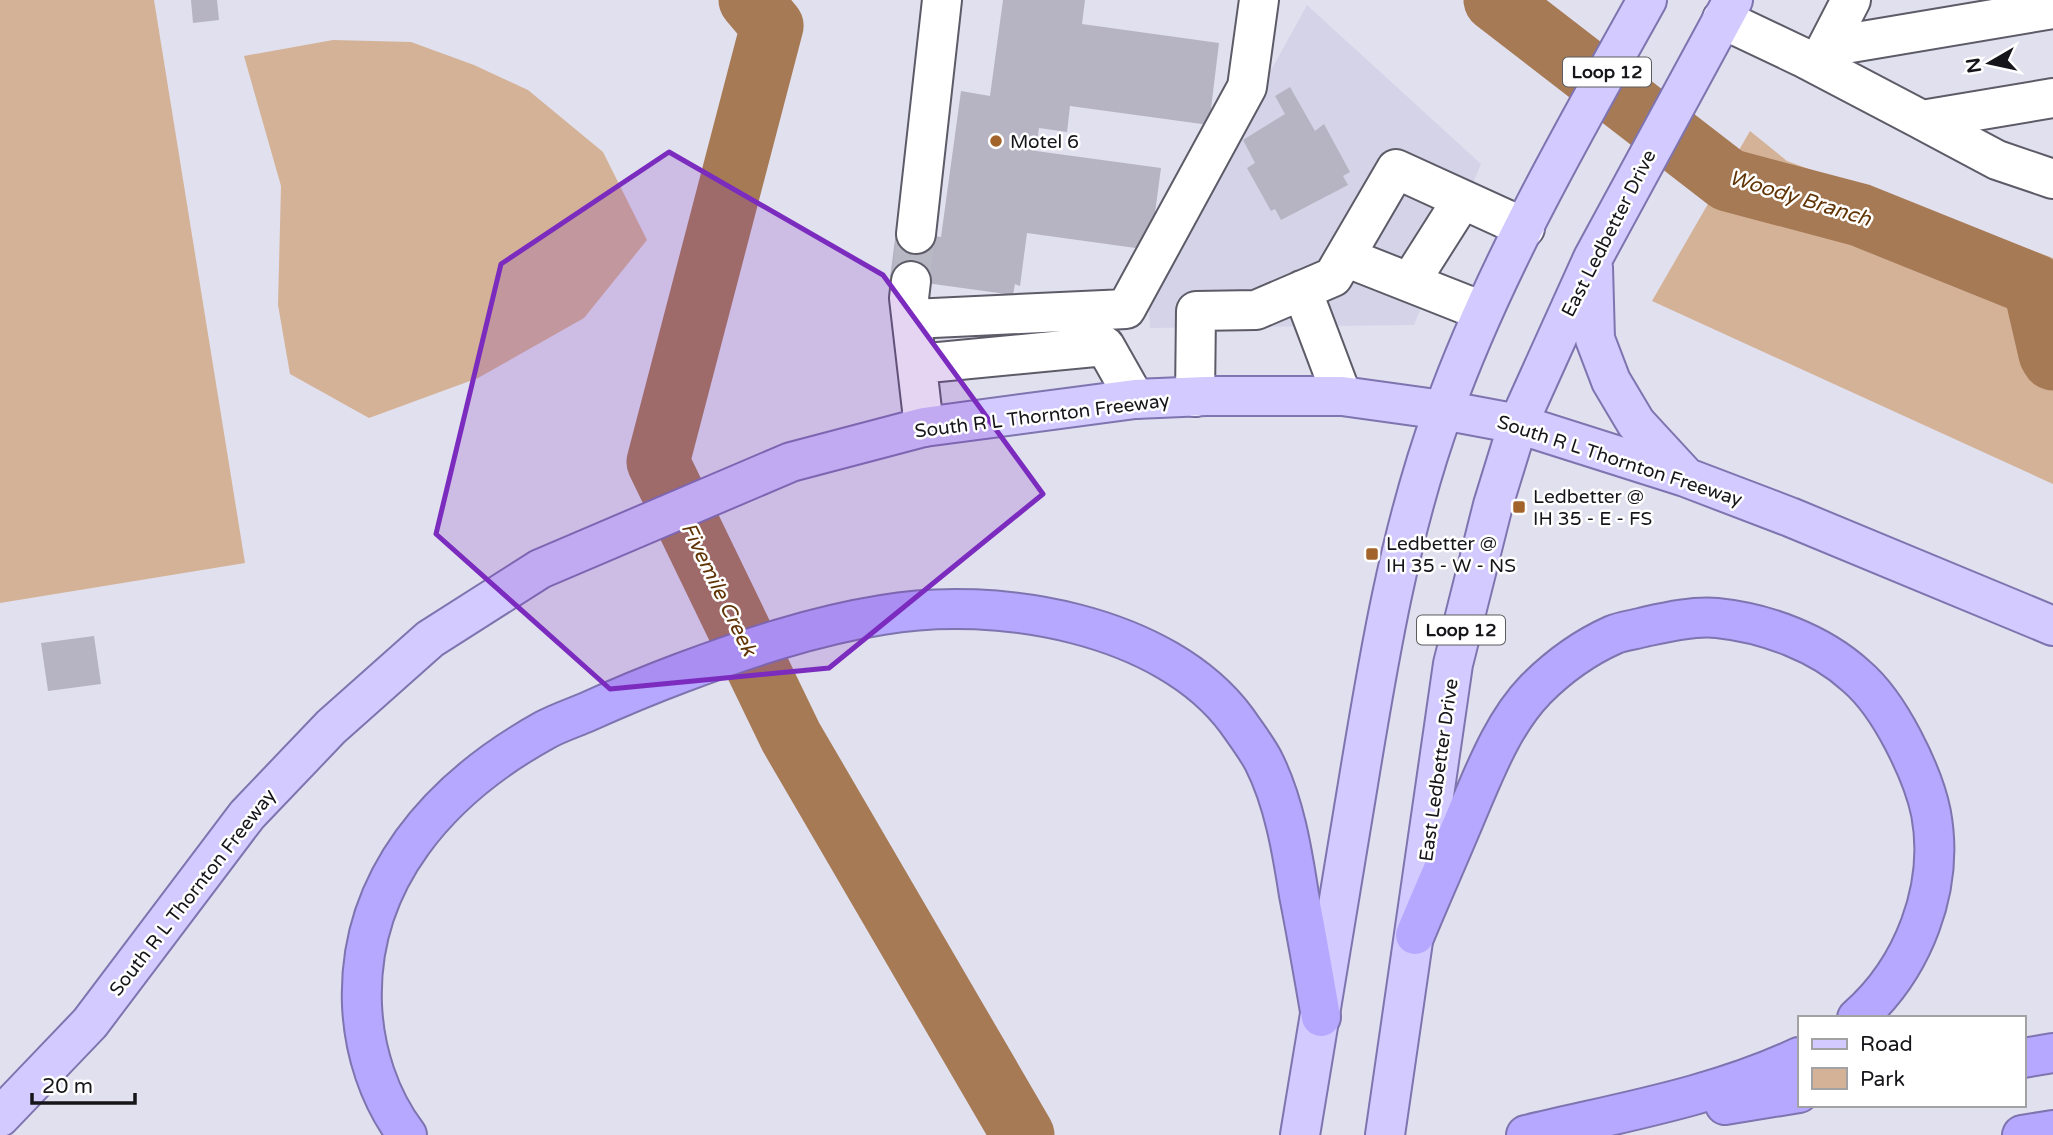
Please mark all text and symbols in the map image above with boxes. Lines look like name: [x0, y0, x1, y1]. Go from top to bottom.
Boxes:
north arrow: [1955, 28, 2025, 98]
text: N: [1962, 56, 1986, 75]
road number: Loop 12: [1563, 58, 1651, 86]
place label: Motel 6: [1010, 131, 1079, 153]
marker: Motel 6: [988, 133, 1004, 149]
street label: East Ledbetter Drive: [1557, 146, 1661, 321]
water label: Woody Branch: [1726, 165, 1875, 232]
street label: South R L Thornton Freeway: [914, 389, 1171, 443]
street label: South R L Thornton Freeway: [1494, 411, 1745, 511]
place label: Ledbetter @ IH 35 - E - FS: [1533, 486, 1652, 530]
marker: Ledbetter @ IH 35 - E - FS: [1511, 499, 1527, 515]
water label: Fivemile Creek: [676, 519, 762, 661]
place label: Ledbetter @ IH 35 - W - NS: [1386, 533, 1516, 577]
marker: Ledbetter @ IH 35 - W - NS: [1364, 546, 1380, 562]
road number: Loop 12: [1417, 616, 1505, 644]
street label: East Ledbetter Drive: [1415, 677, 1463, 863]
street label: South R L Thornton Freeway: [105, 785, 280, 1000]
legend: [1798, 1016, 2025, 1107]
text: Road: [1860, 1032, 1913, 1057]
scale bar: [32, 1062, 135, 1106]
text: Park: [1860, 1067, 1905, 1092]
text: 20 m: [42, 1074, 93, 1099]

